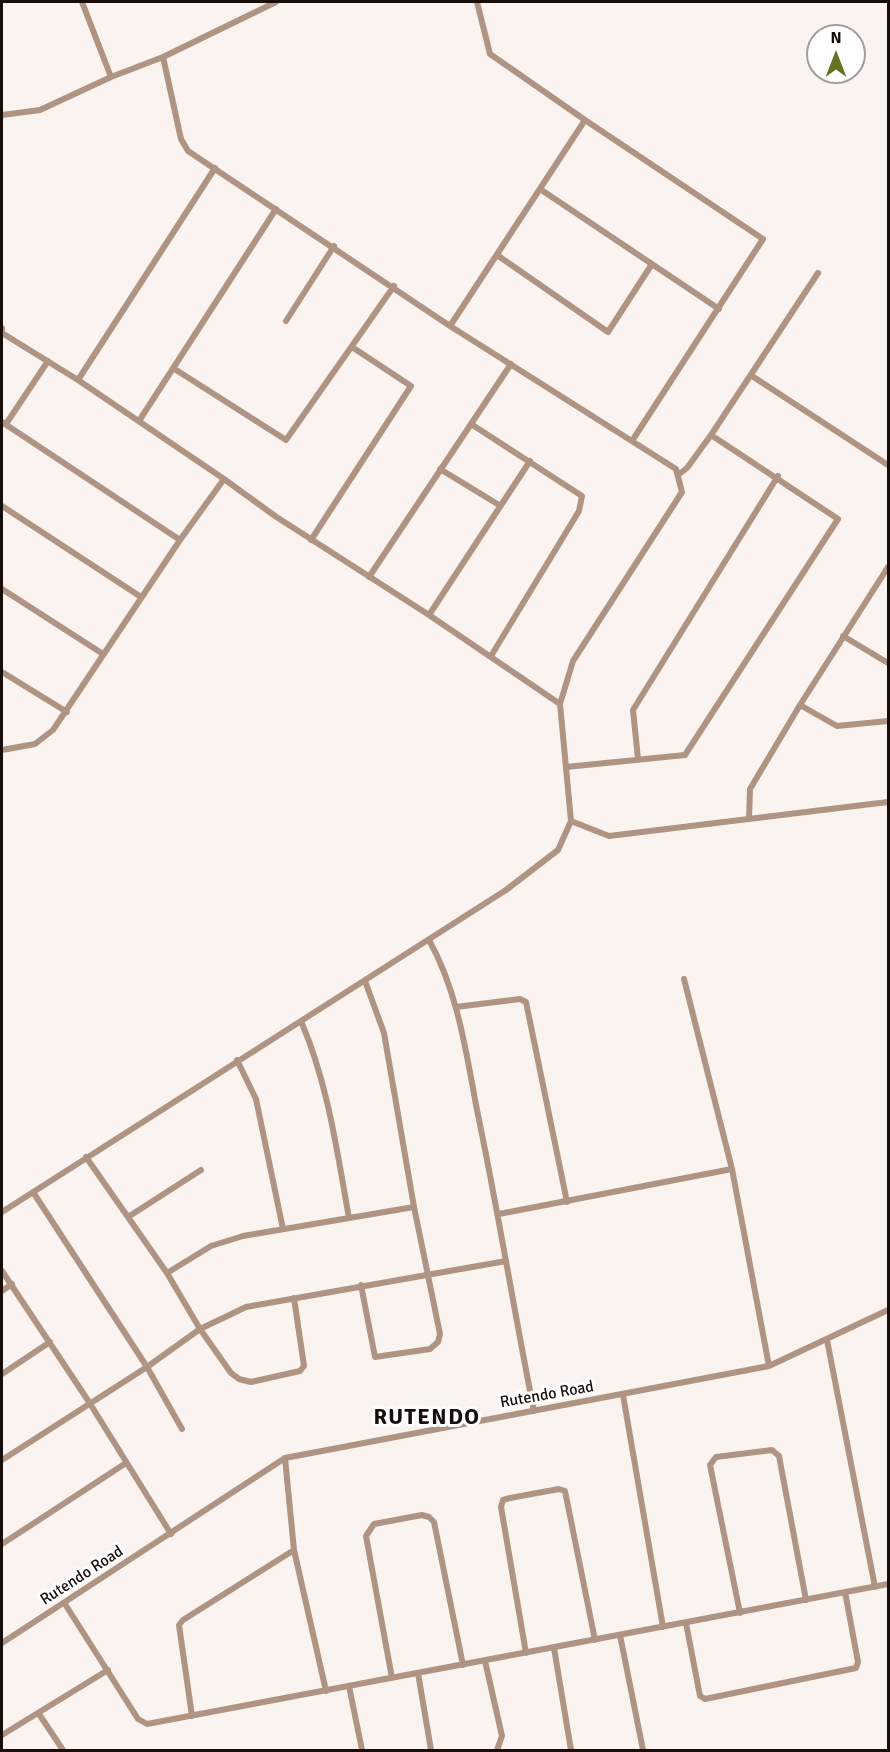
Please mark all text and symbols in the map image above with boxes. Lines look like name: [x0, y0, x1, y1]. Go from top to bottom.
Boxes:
north arrow: [806, 24, 866, 84]
text: N: [830, 28, 842, 48]
street label: Rutendo Road: [499, 1377, 595, 1413]
district label: RUTENDO: [373, 1405, 481, 1431]
street label: Rutendo Road: [37, 1542, 127, 1610]

